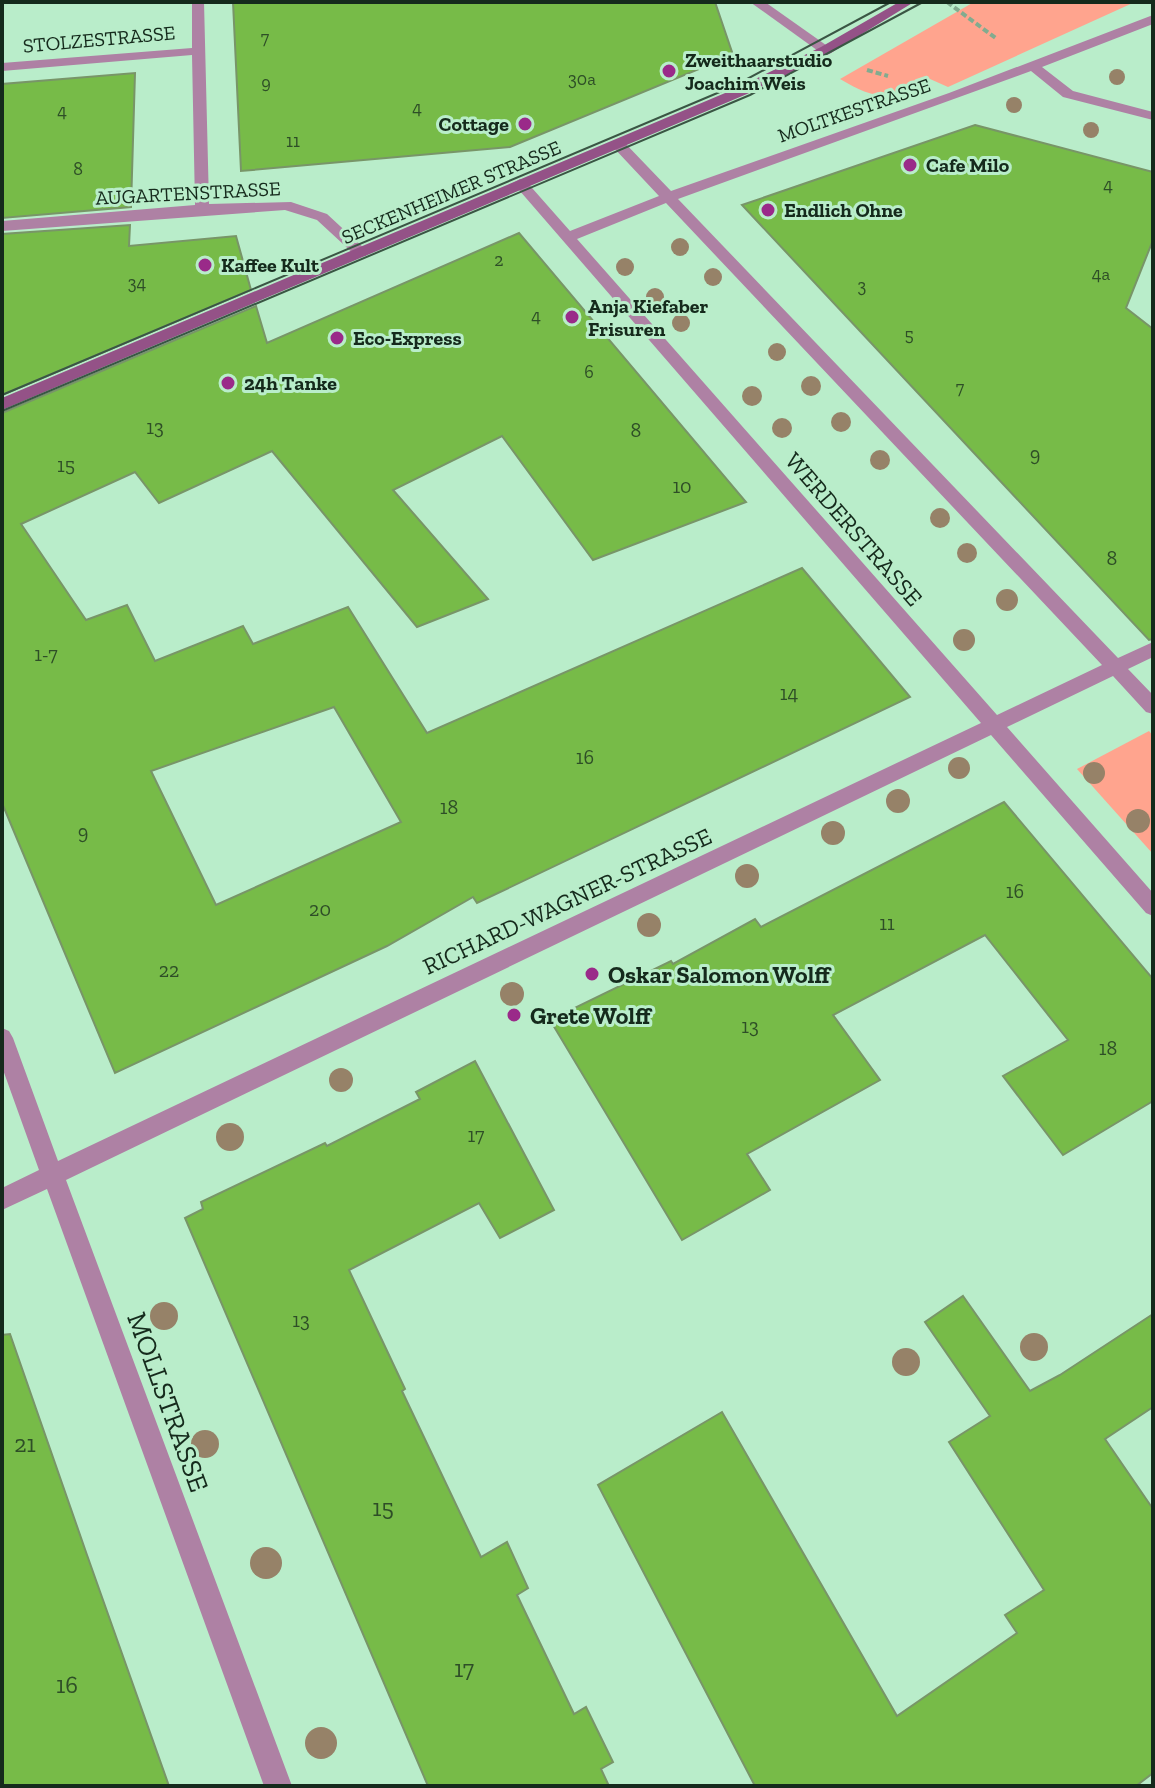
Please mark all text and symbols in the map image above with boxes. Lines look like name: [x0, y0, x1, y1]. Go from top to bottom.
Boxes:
street label: STOLZESTRASSE: [22, 20, 176, 58]
house number: 7: [261, 27, 270, 49]
place label: Zweithaarstudio Joachim Weis: [685, 48, 833, 95]
marker: Zweithaarstudio Joachim Weis: [660, 62, 678, 80]
house number: 30a: [568, 68, 596, 90]
house number: 9: [261, 72, 271, 94]
street label: MOLTKESTRASSE: [774, 73, 934, 147]
house number: 4: [412, 97, 422, 119]
house number: 4: [57, 100, 67, 122]
place label: Cottage: [439, 112, 509, 136]
marker: Cottage: [516, 115, 534, 133]
house number: 11: [286, 130, 300, 152]
street label: SECKENHEIMER STRASSE: [338, 135, 564, 249]
place label: Cafe Milo: [926, 153, 1010, 177]
marker: Cafe Milo: [901, 156, 919, 174]
house number: 8: [73, 158, 83, 180]
house number: 4: [1103, 174, 1113, 196]
street label: AUGARTENSTRASSE: [95, 176, 281, 210]
place label: Endlich Ohne: [784, 198, 903, 222]
marker: Endlich Ohne: [759, 201, 777, 219]
house number: 2: [494, 249, 504, 271]
place label: Kaffee Kult: [221, 253, 320, 277]
marker: Kaffee Kult: [196, 256, 214, 274]
house number: 4a: [1092, 263, 1110, 285]
house number: 34: [128, 272, 147, 294]
house number: 3: [858, 275, 867, 297]
place label: Anja Kiefaber Frisuren: [588, 294, 708, 341]
house number: 4: [531, 305, 541, 327]
marker: Anja Kiefaber Frisuren: [563, 308, 581, 326]
house number: 5: [904, 324, 914, 346]
place label: Eco-Express: [353, 326, 462, 350]
marker: Eco-Express: [328, 329, 346, 347]
house number: 6: [584, 361, 594, 383]
place label: 24h Tanke: [244, 371, 337, 395]
marker: 24h Tanke: [219, 374, 237, 392]
house number: 7: [956, 377, 965, 399]
house number: 13: [146, 415, 164, 439]
house number: 8: [631, 418, 641, 442]
house number: 9: [1030, 442, 1040, 466]
street label: WERDERSTRASSE: [779, 446, 929, 612]
house number: 15: [57, 453, 75, 477]
house number: 10: [672, 474, 692, 498]
house number: 8: [1107, 546, 1117, 570]
house number: 1-7: [34, 642, 58, 666]
house number: 14: [780, 681, 798, 705]
house number: 16: [576, 745, 594, 769]
house number: 18: [440, 795, 458, 819]
house number: 9: [78, 820, 88, 844]
street label: RICHARD-WAGNER-STRASSE: [418, 821, 716, 981]
house number: 16: [1006, 879, 1024, 903]
house number: 20: [309, 897, 331, 921]
house number: 11: [879, 911, 895, 935]
house number: 22: [159, 958, 179, 982]
place label: Oskar Salomon Wolff: [608, 960, 832, 989]
marker: Oskar Salomon Wolff: [583, 965, 601, 983]
place label: Grete Wolff: [530, 1001, 653, 1030]
marker: Grete Wolff: [505, 1006, 523, 1024]
house number: 13: [741, 1014, 759, 1038]
house number: 18: [1099, 1036, 1117, 1060]
house number: 17: [468, 1123, 485, 1147]
street label: MOLLSTRASSE: [120, 1308, 216, 1496]
house number: 13: [292, 1308, 310, 1332]
house number: 21: [14, 1429, 36, 1458]
house number: 15: [372, 1493, 394, 1522]
house number: 17: [454, 1654, 474, 1683]
house number: 16: [56, 1670, 78, 1699]

